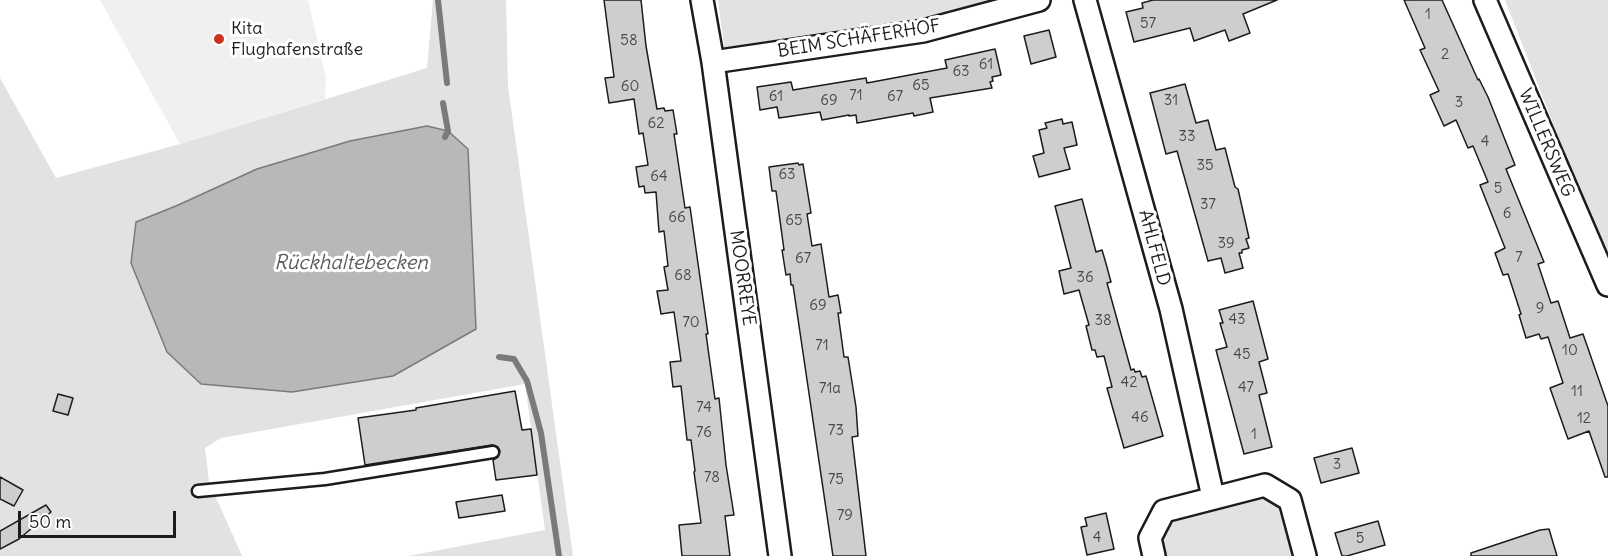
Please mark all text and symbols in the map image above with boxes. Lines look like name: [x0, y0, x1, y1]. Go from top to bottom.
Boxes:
house number: 1: [1425, 6, 1431, 24]
street label: BEIM SCHÄFERHOF: [776, 15, 942, 63]
house number: 57: [1140, 15, 1156, 33]
place label: Kita Flughafenstraße: [231, 18, 363, 60]
marker: Kita Flughafenstraße: [212, 32, 226, 46]
house number: 58: [620, 32, 638, 50]
house number: 2: [1441, 46, 1449, 64]
house number: 61: [979, 56, 993, 74]
house number: 63: [952, 63, 970, 81]
house number: 65: [912, 77, 930, 95]
house number: 60: [621, 78, 639, 96]
street label: WILLERSWEG: [1513, 86, 1579, 200]
house number: 71: [849, 87, 863, 105]
house number: 61: [769, 88, 783, 106]
house number: 67: [887, 88, 903, 106]
house number: 69: [820, 92, 838, 110]
house number: 31: [1164, 92, 1178, 110]
house number: 3: [1455, 94, 1463, 112]
house number: 62: [648, 115, 664, 133]
house number: 33: [1178, 128, 1196, 146]
house number: 4: [1481, 133, 1489, 151]
house number: 35: [1196, 157, 1214, 175]
house number: 63: [778, 166, 796, 184]
house number: 64: [650, 168, 668, 186]
house number: 5: [1494, 180, 1502, 198]
house number: 37: [1200, 196, 1216, 214]
house number: 6: [1503, 205, 1511, 223]
street label: AHLFELD: [1134, 208, 1174, 288]
house number: 66: [668, 209, 686, 227]
house number: 65: [785, 212, 803, 230]
street label: MOORREYE: [725, 229, 759, 327]
house number: 39: [1217, 235, 1235, 253]
house number: 7: [1515, 249, 1523, 267]
house number: 67: [795, 250, 811, 268]
water label: Rückhaltebecken: [274, 251, 428, 275]
house number: 68: [674, 267, 692, 285]
house number: 36: [1076, 269, 1094, 287]
house number: 69: [809, 297, 827, 315]
house number: 9: [1536, 300, 1544, 318]
house number: 43: [1228, 311, 1246, 329]
house number: 38: [1094, 312, 1112, 330]
house number: 70: [682, 314, 700, 332]
house number: 71: [815, 337, 829, 355]
house number: 10: [1562, 342, 1578, 360]
house number: 45: [1233, 346, 1251, 364]
house number: 42: [1121, 374, 1137, 392]
house number: 47: [1238, 379, 1254, 397]
house number: 71a: [819, 380, 841, 398]
house number: 11: [1571, 383, 1583, 401]
house number: 74: [696, 399, 712, 417]
house number: 46: [1131, 409, 1149, 427]
house number: 12: [1577, 410, 1591, 428]
house number: 73: [828, 422, 844, 440]
house number: 76: [696, 424, 712, 442]
house number: 1: [1251, 426, 1257, 444]
house number: 3: [1333, 456, 1341, 474]
house number: 78: [704, 469, 720, 487]
house number: 75: [828, 471, 844, 489]
scale bar: [21, 499, 178, 537]
house number: 79: [837, 507, 853, 525]
text: 50 m: [29, 510, 71, 533]
house number: 4: [1093, 529, 1101, 547]
house number: 5: [1356, 530, 1364, 548]

